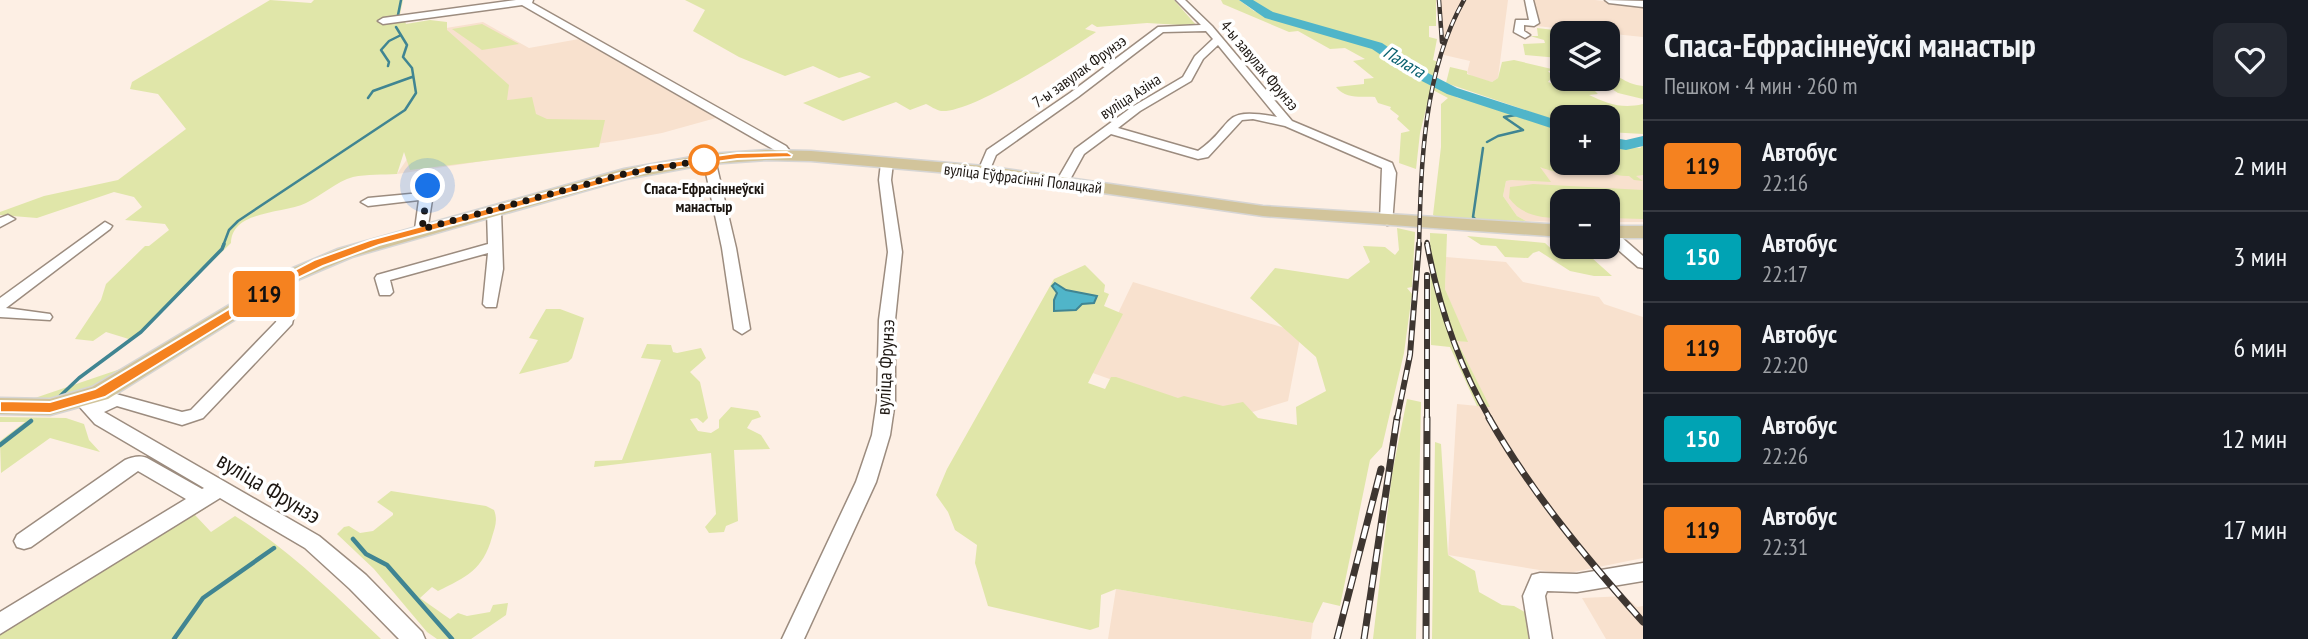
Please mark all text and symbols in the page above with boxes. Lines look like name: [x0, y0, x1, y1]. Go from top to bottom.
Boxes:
street label: 4-ы завулак Фрунзэ: [1216, 16, 1304, 114]
map controls: [1550, 21, 1620, 259]
button: layers: [1550, 21, 1620, 91]
text: Спаса-Ефрасіннеўскі манастыр: [1664, 23, 2036, 66]
button: heart: [2213, 23, 2287, 97]
street label: 7-ы завулак Фрунзэ: [1028, 30, 1130, 112]
water label: Палата: [1379, 40, 1430, 83]
street label: вуліца Азіна: [1096, 69, 1164, 123]
text: Пешком · 4 мин · 260 m: [1664, 71, 1857, 100]
button: +: [1550, 105, 1620, 175]
text: Автобус: [1762, 135, 1837, 168]
marker: Спаса-Ефрасіннеўскі манастыр: [689, 145, 719, 175]
text: 2 мин: [2234, 149, 2287, 182]
text: 119: [1685, 150, 1720, 181]
street label: вуліца Еўфрасінні Полацкай: [943, 158, 1103, 198]
your location: [410, 168, 445, 203]
text: 22:16: [1762, 168, 1808, 197]
place label: Спаса-Ефрасіннеўскі манастыр: [644, 178, 764, 216]
button: −: [1550, 189, 1620, 259]
text: Автобус: [1762, 226, 1837, 259]
text: 3 мин: [2234, 240, 2287, 273]
text: 150: [1685, 241, 1720, 272]
text: 22:17: [1762, 259, 1808, 288]
line badge: 119: [224, 271, 304, 317]
text: 119: [247, 278, 281, 309]
text: Автобус: [1762, 317, 1837, 350]
street label: вуліца Фрунзэ: [871, 319, 899, 415]
text: 6 мин: [2234, 331, 2287, 364]
text: 119: [1685, 332, 1720, 363]
text: 22:20: [1762, 350, 1808, 379]
text: Автобус: [1762, 408, 1837, 441]
text: 12 мин: [2222, 422, 2287, 455]
text: 150: [1685, 423, 1720, 454]
text: 22:26: [1762, 441, 1808, 470]
street label: вуліца Фрунзэ: [212, 445, 326, 530]
text: Автобус: [1762, 499, 1837, 532]
text: 17 мин: [2223, 513, 2287, 546]
text: 119: [1685, 514, 1720, 545]
text: 22:31: [1762, 532, 1808, 561]

